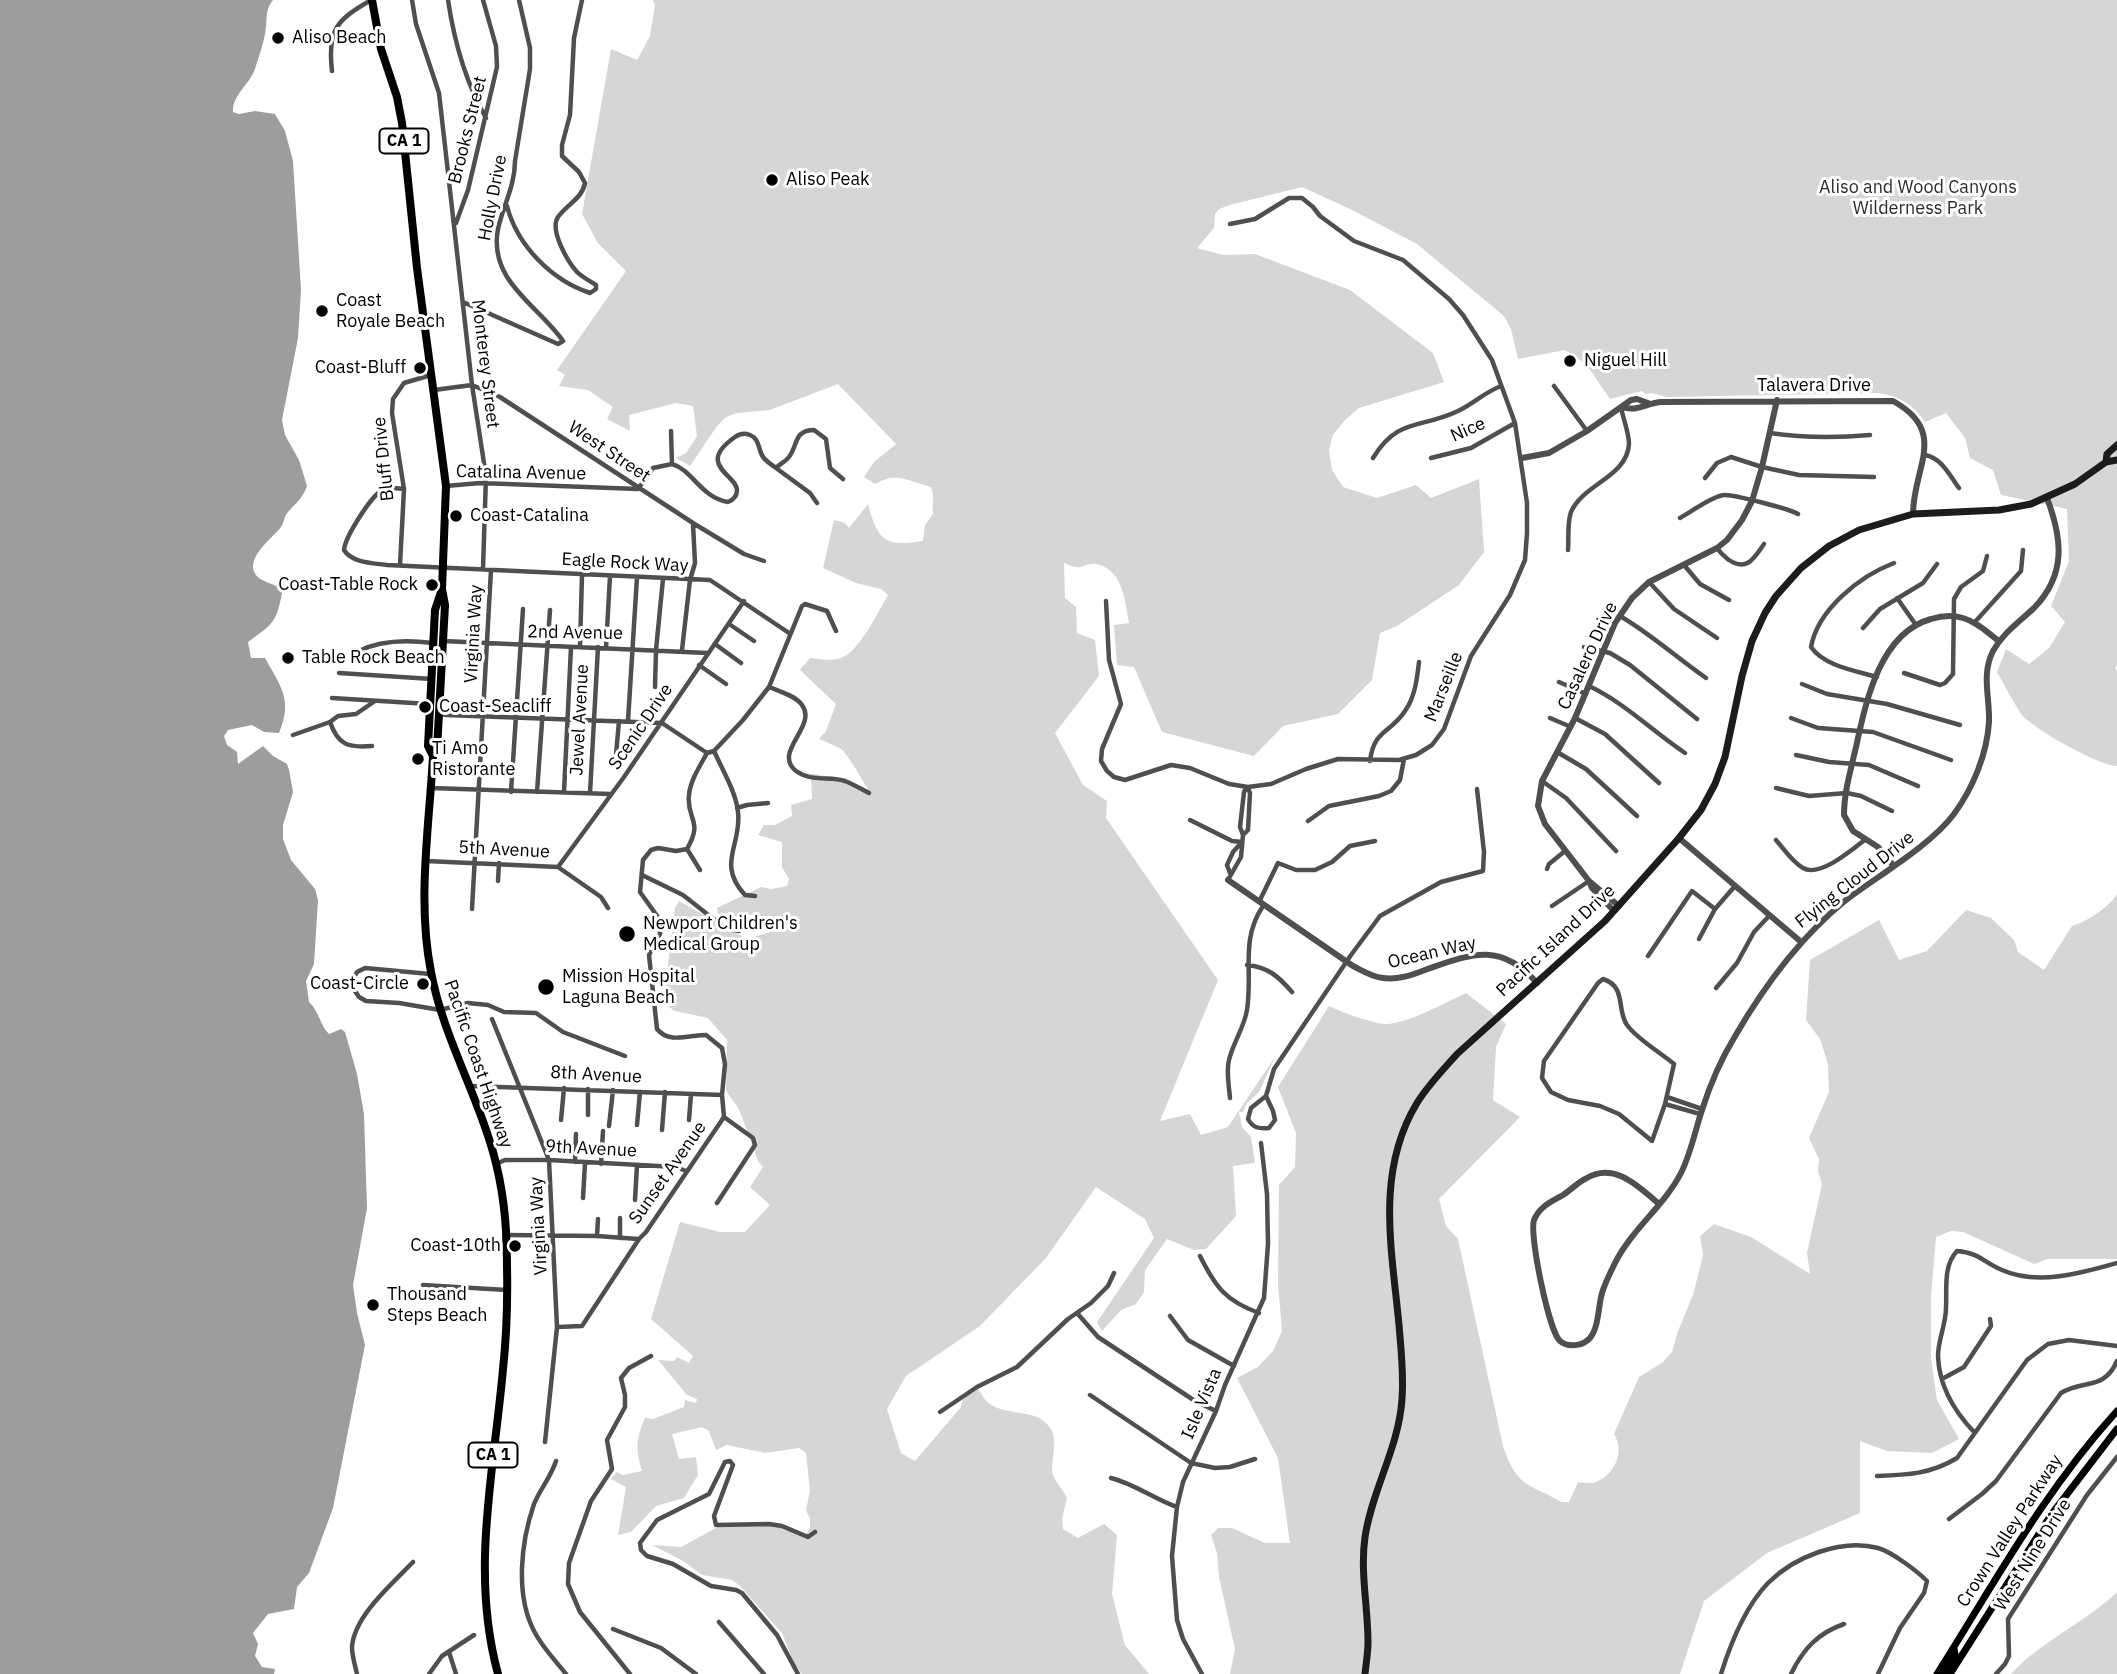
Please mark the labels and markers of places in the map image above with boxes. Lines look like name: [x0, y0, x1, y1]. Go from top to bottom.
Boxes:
place label: Aliso Beach: [292, 27, 387, 49]
marker: Aliso Beach: [270, 30, 286, 46]
place label: Aliso Peak: [786, 169, 870, 191]
marker: Aliso Peak: [764, 172, 780, 188]
place label: Coast Royale Beach: [336, 290, 445, 332]
marker: Coast Royale Beach: [314, 303, 330, 319]
place label: Niguel Hill: [1584, 350, 1667, 372]
marker: Niguel Hill: [1562, 353, 1578, 369]
place label: Coast-Bluff: [315, 357, 406, 379]
marker: Coast-Bluff: [412, 360, 428, 376]
place label: Coast-Catalina: [470, 505, 589, 527]
marker: Coast-Catalina: [448, 508, 464, 524]
place label: Coast-Table Rock: [278, 574, 418, 596]
marker: Coast-Table Rock: [424, 577, 440, 593]
place label: Table Rock Beach: [302, 647, 445, 669]
marker: Table Rock Beach: [280, 650, 296, 666]
place label: Coast-Seacliff: [439, 696, 551, 718]
marker: Coast-Seacliff: [417, 699, 433, 715]
place label: Ti Amo Ristorante: [432, 738, 515, 780]
marker: Ti Amo Ristorante: [410, 751, 426, 767]
place label: Newport Children's Medical Group: [643, 913, 798, 956]
marker: Newport Children's Medical Group: [617, 924, 637, 944]
place label: Mission Hospital Laguna Beach: [562, 966, 695, 1009]
place label: Coast-Circle: [310, 973, 409, 995]
marker: Coast-Circle: [415, 976, 431, 992]
marker: Mission Hospital Laguna Beach: [536, 977, 556, 997]
place label: Coast-10th: [410, 1235, 501, 1257]
marker: Coast-10th: [507, 1238, 523, 1254]
place label: Thousand Steps Beach: [387, 1284, 488, 1326]
marker: Thousand Steps Beach: [365, 1297, 381, 1313]

